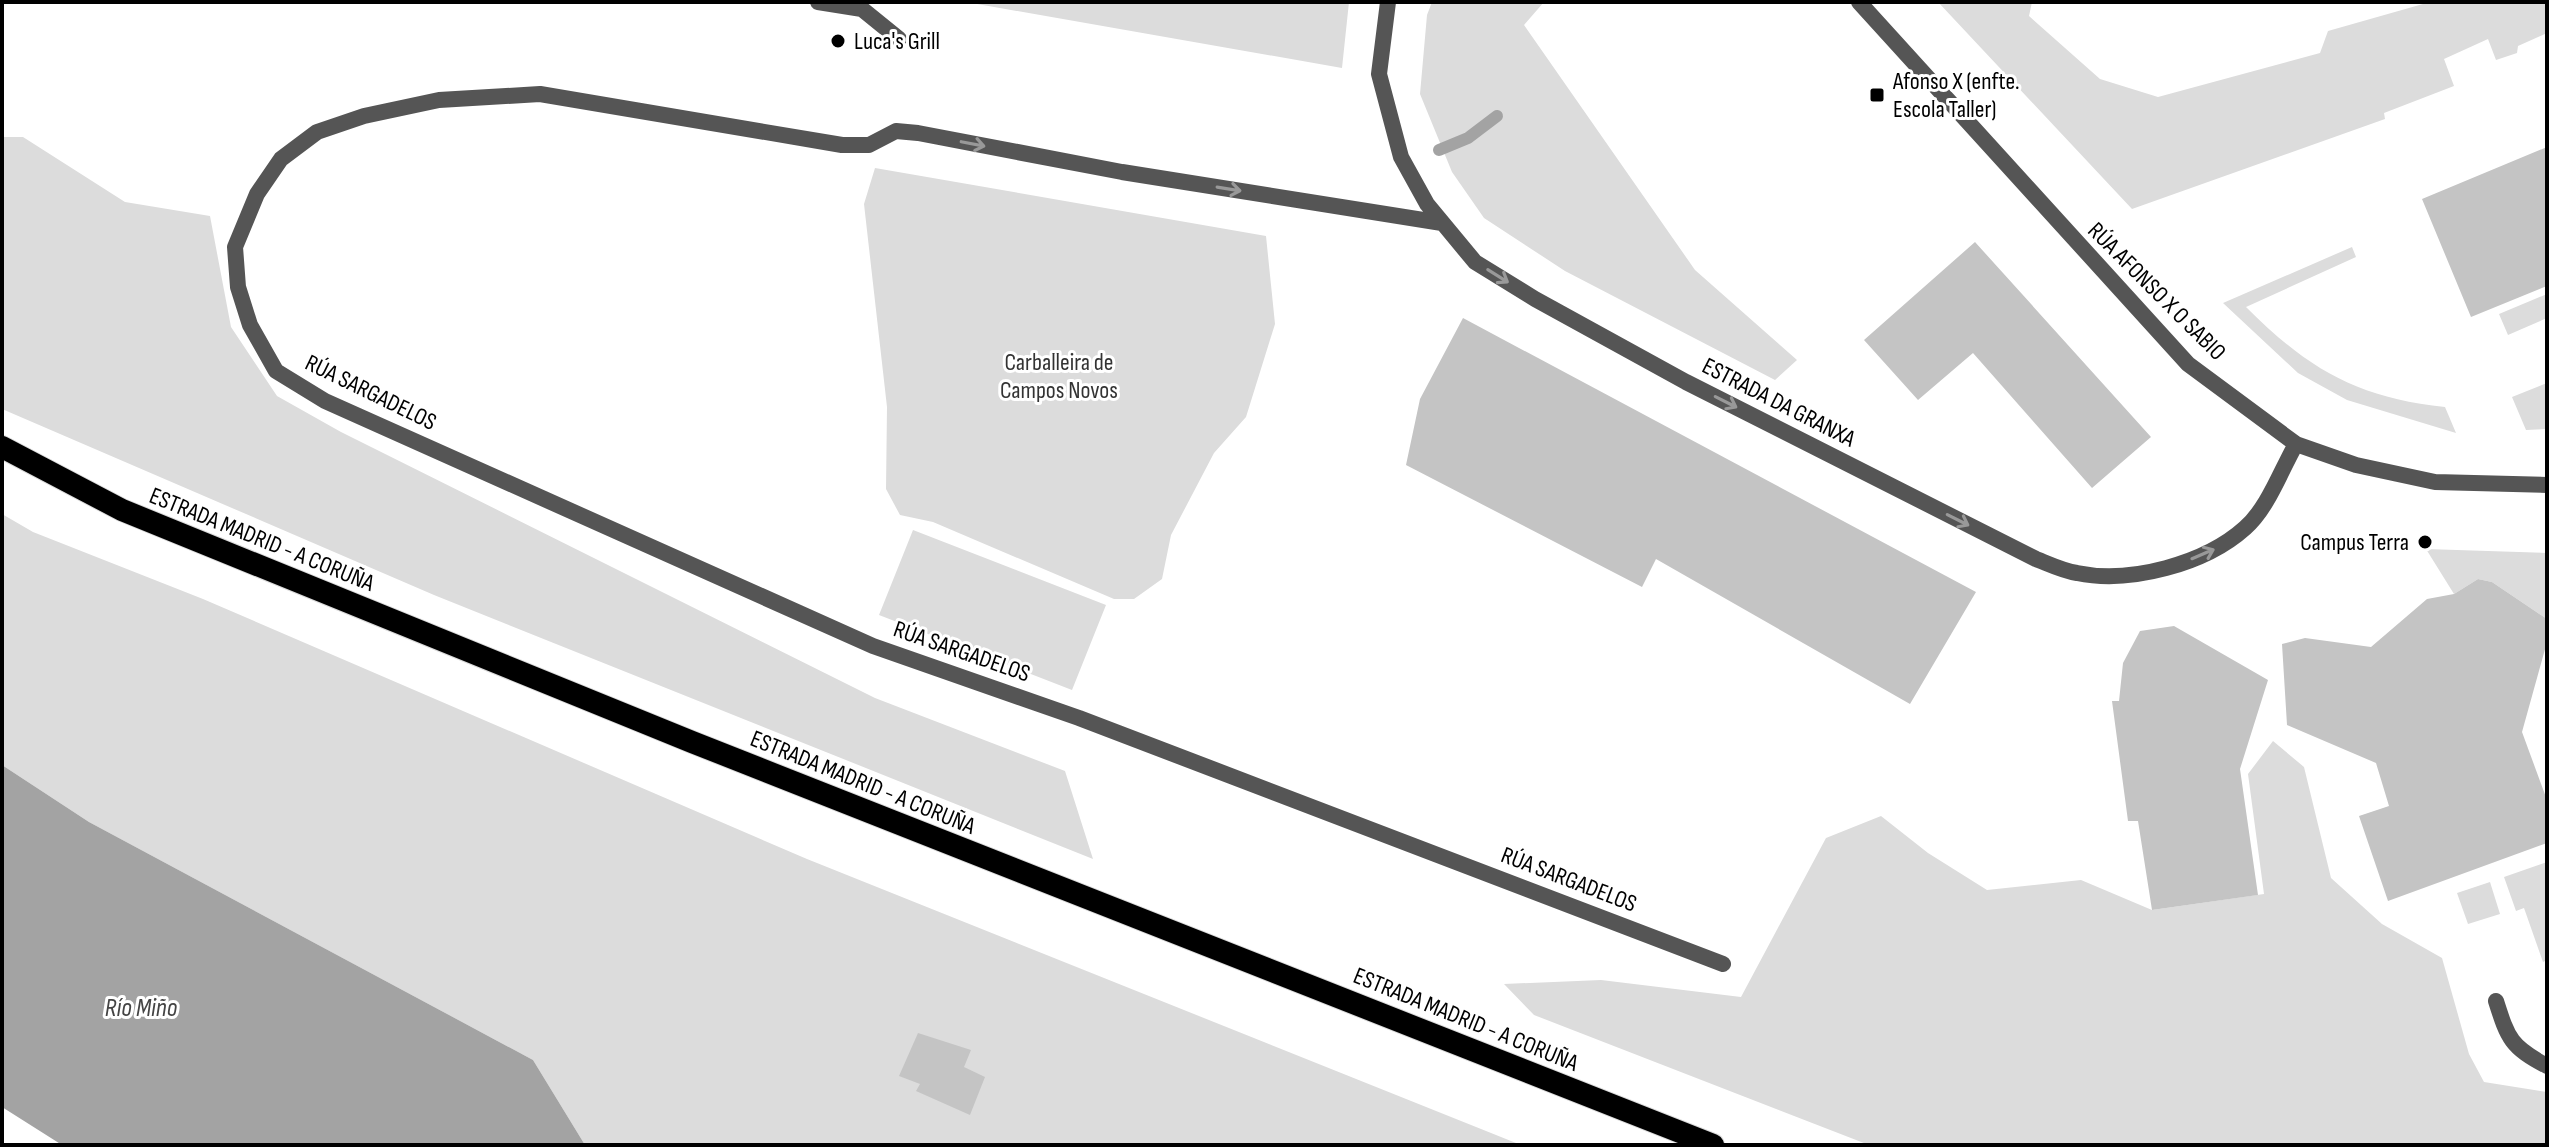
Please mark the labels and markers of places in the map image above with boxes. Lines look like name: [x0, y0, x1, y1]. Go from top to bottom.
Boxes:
place label: Luca's Grill: [854, 27, 940, 56]
marker: Luca's Grill: [829, 32, 847, 50]
place label: Afonso X (enfte. Escola Taller): [1892, 67, 2020, 124]
marker: Afonso X (enfte. Escola Taller): [1868, 86, 1886, 104]
place label: Campus Terra: [2300, 528, 2409, 557]
marker: Campus Terra: [2416, 533, 2434, 551]

